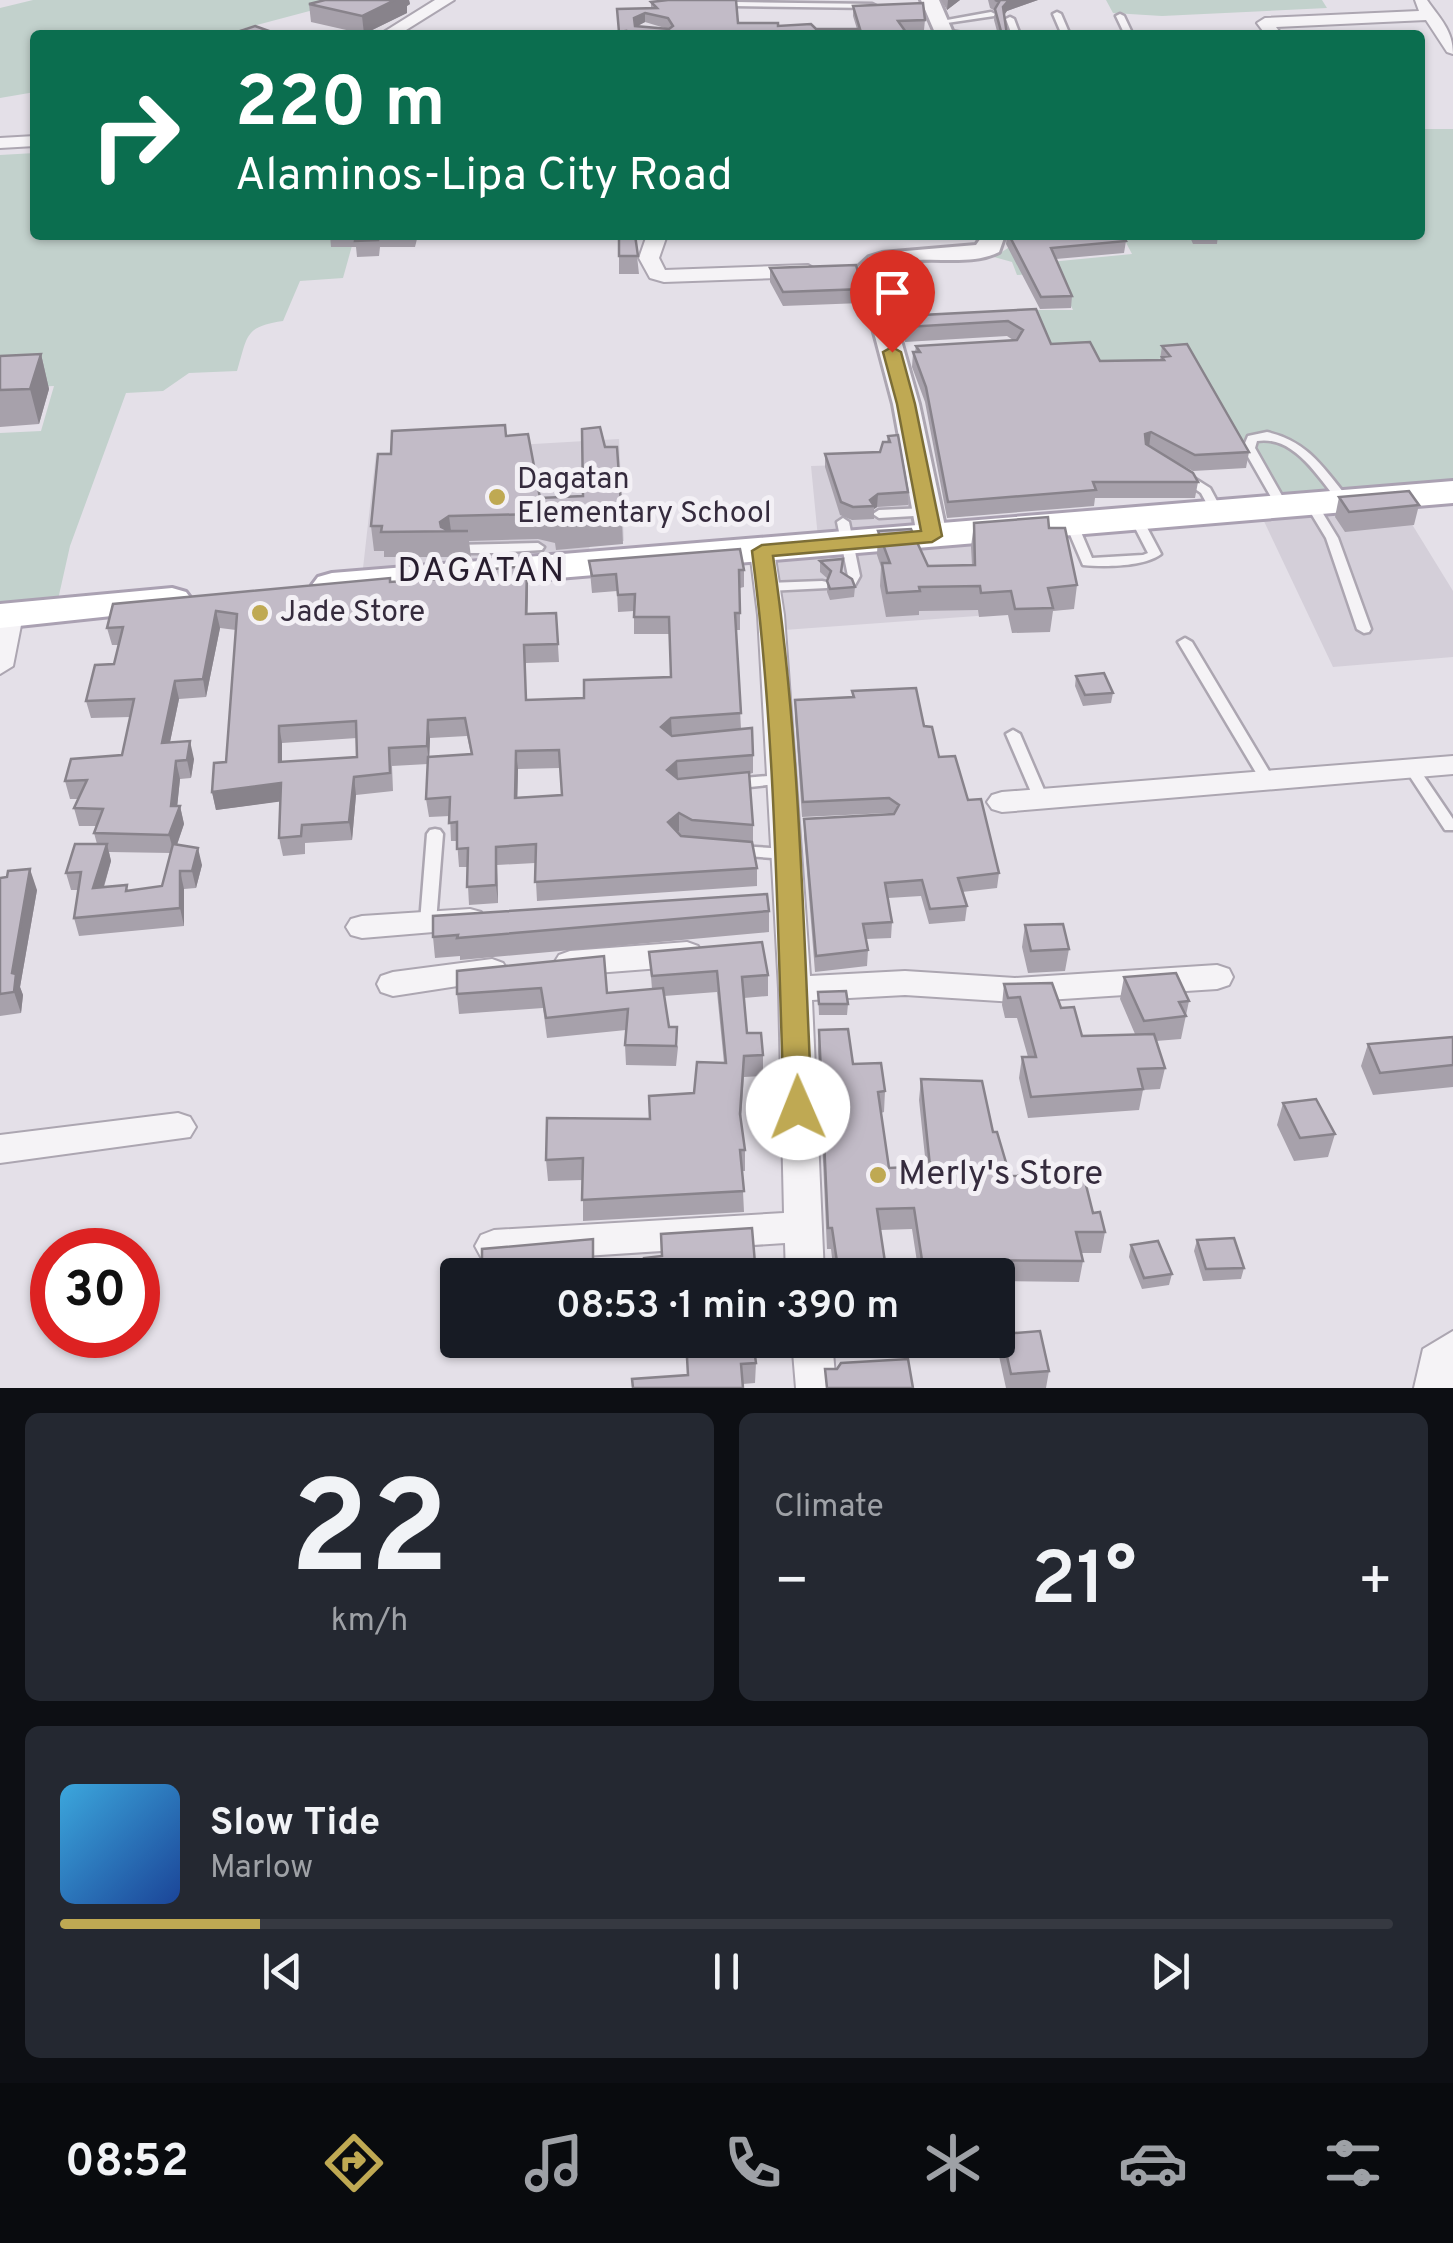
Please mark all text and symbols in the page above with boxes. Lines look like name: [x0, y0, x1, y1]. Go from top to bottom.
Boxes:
text: 220 m: [235, 62, 445, 151]
icon: right: [70, 70, 200, 200]
text: Alaminos-Lipa City Road: [235, 149, 733, 206]
pin: [850, 250, 935, 353]
icon: arrive: [865, 265, 920, 320]
place label: Dagatan Elementary School: [517, 462, 772, 533]
marker: Dagatan Elementary School: [486, 486, 508, 508]
district label: DAGATAN: [397, 550, 567, 594]
place label: Jade Store: [280, 595, 425, 632]
marker: Jade Store: [249, 602, 271, 624]
position arrow: [746, 1056, 850, 1160]
place label: Merly's Store: [898, 1153, 1103, 1197]
marker: Merly's Store: [867, 1164, 889, 1186]
speed limit sign: 30: [30, 1228, 160, 1358]
text: 08:53 · 1 min · 390 m: [556, 1283, 899, 1332]
text: 22: [290, 1454, 449, 1619]
text: Climate: [774, 1488, 884, 1528]
text: 21°: [1030, 1536, 1137, 1631]
text: −: [774, 1549, 809, 1619]
text: +: [1358, 1549, 1393, 1619]
text: km/h: [331, 1602, 408, 1642]
text: Slow Tide: [210, 1800, 380, 1849]
text: Marlow: [210, 1849, 313, 1889]
icon: previous: [255, 1944, 310, 1999]
icon: pause: [699, 1944, 754, 1999]
icon: next: [1143, 1944, 1198, 1999]
icon: directions: [319, 2128, 389, 2198]
icon: music: [519, 2128, 589, 2198]
icon: phone: [718, 2128, 788, 2198]
icon: climate: [918, 2128, 988, 2198]
icon: car: [1118, 2128, 1188, 2198]
icon: filters: [1318, 2128, 1388, 2198]
text: 08:52: [65, 2135, 189, 2192]

